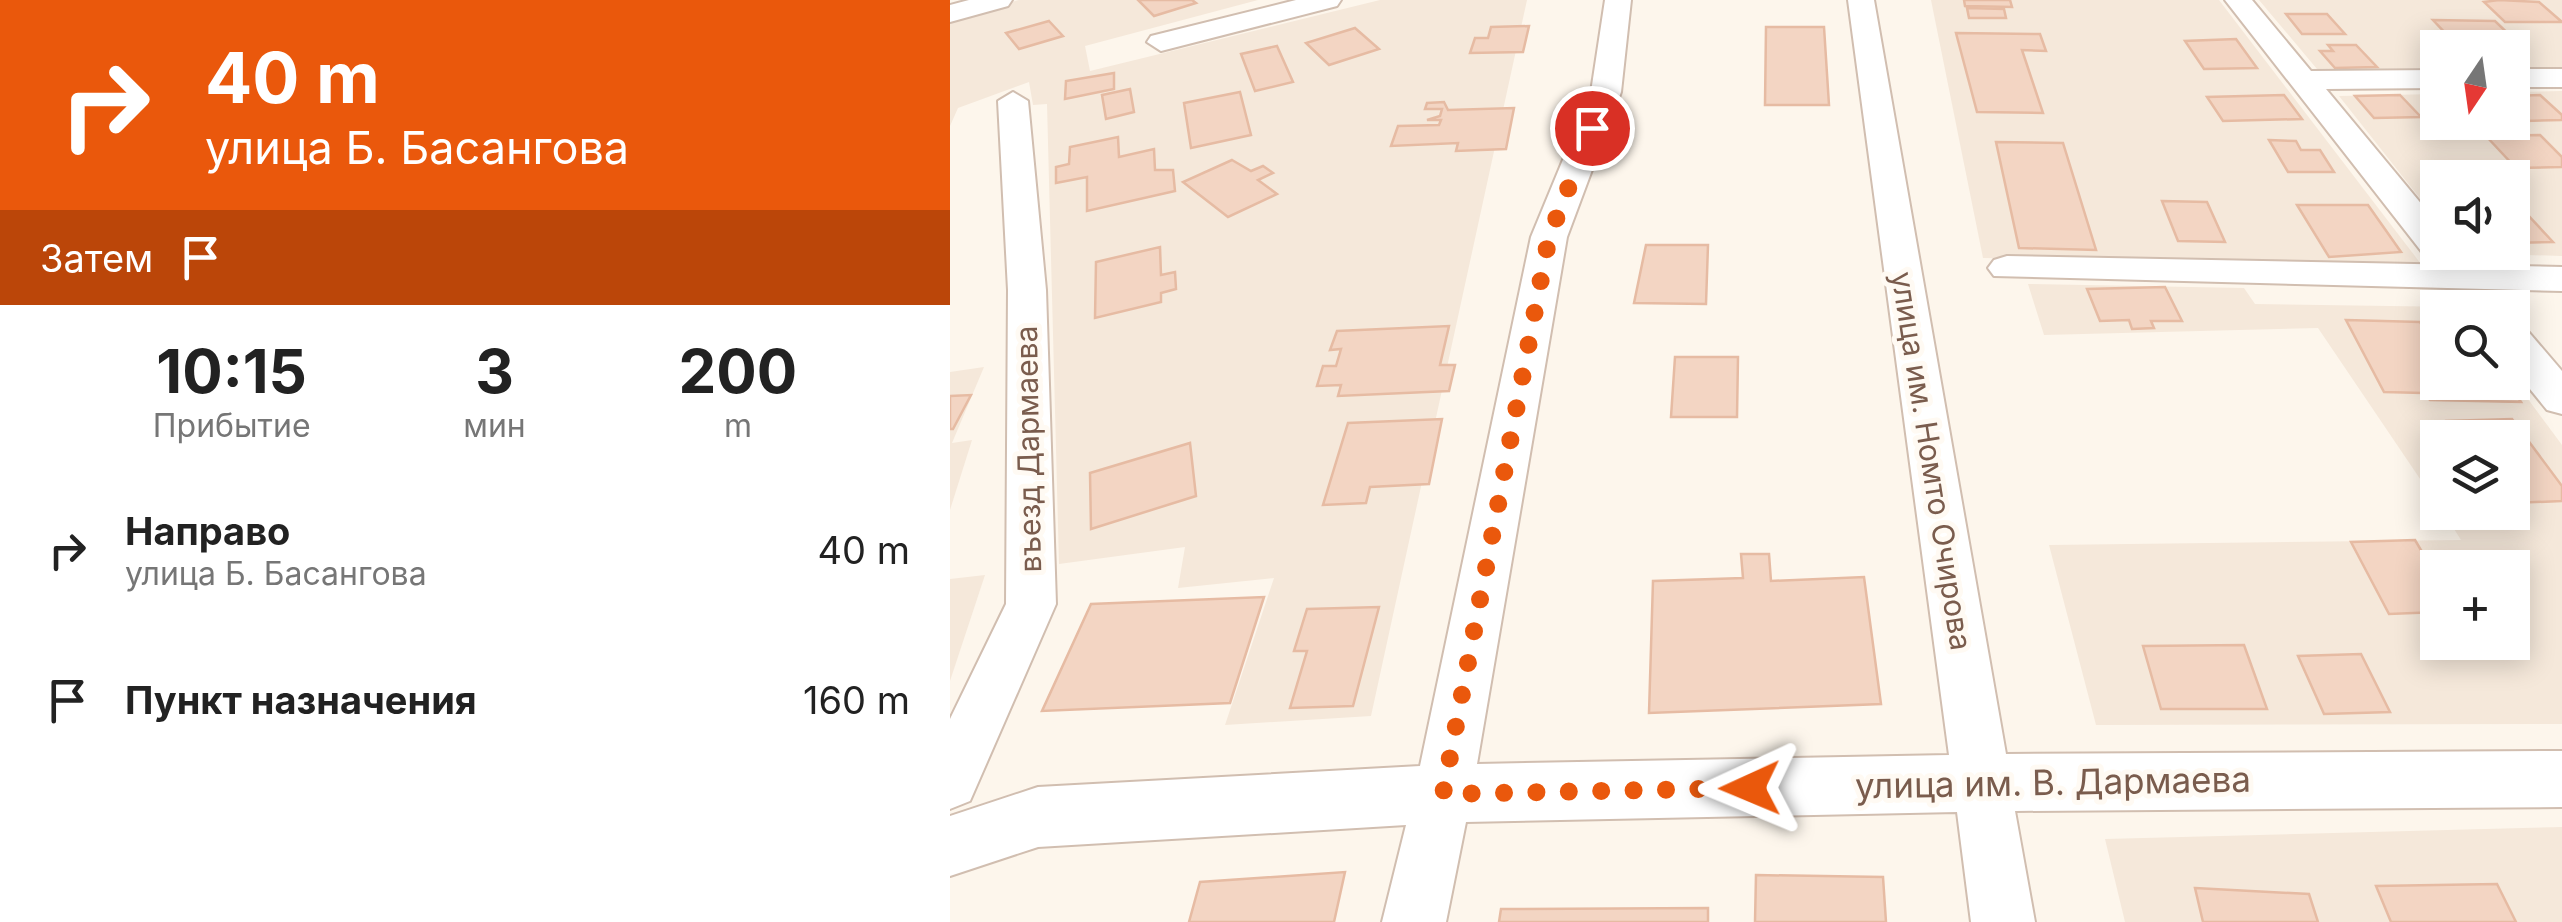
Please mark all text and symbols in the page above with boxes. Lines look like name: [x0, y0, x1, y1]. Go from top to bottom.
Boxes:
north arrow: [2420, 30, 2530, 140]
map controls: [2420, 30, 2530, 660]
text: 40 m: [205, 35, 380, 120]
icon: right: [40, 40, 170, 170]
pin: [1550, 86, 1635, 171]
icon: arrive: [1565, 101, 1620, 156]
text: улица Б. Басангова: [205, 120, 629, 175]
button: sound: [2420, 160, 2530, 270]
icon: arrive: [173, 230, 228, 285]
text: Затем: [40, 235, 153, 281]
street label: улица им. Номто Очирова: [1884, 269, 1980, 653]
button: search: [2420, 290, 2530, 400]
street label: въезд Дармаева: [1008, 325, 1048, 573]
text: 10:15: [156, 335, 307, 407]
text: 3: [475, 335, 514, 407]
text: 200: [679, 335, 797, 407]
text: Прибытие: [153, 406, 311, 445]
text: мин: [463, 406, 526, 445]
text: m: [724, 406, 752, 445]
button: layers: [2420, 420, 2530, 530]
text: Направо: [125, 508, 290, 554]
icon: right: [40, 523, 95, 578]
text: 40 m: [818, 527, 910, 573]
button: +: [2420, 550, 2530, 660]
text: улица Б. Басангова: [125, 554, 427, 593]
icon: arrive: [40, 673, 95, 728]
text: Пункт назначения: [125, 677, 477, 723]
text: 160 m: [803, 677, 910, 723]
position arrow: [1698, 736, 1802, 840]
street label: улица им. В. Дармаева: [1855, 758, 2251, 806]

